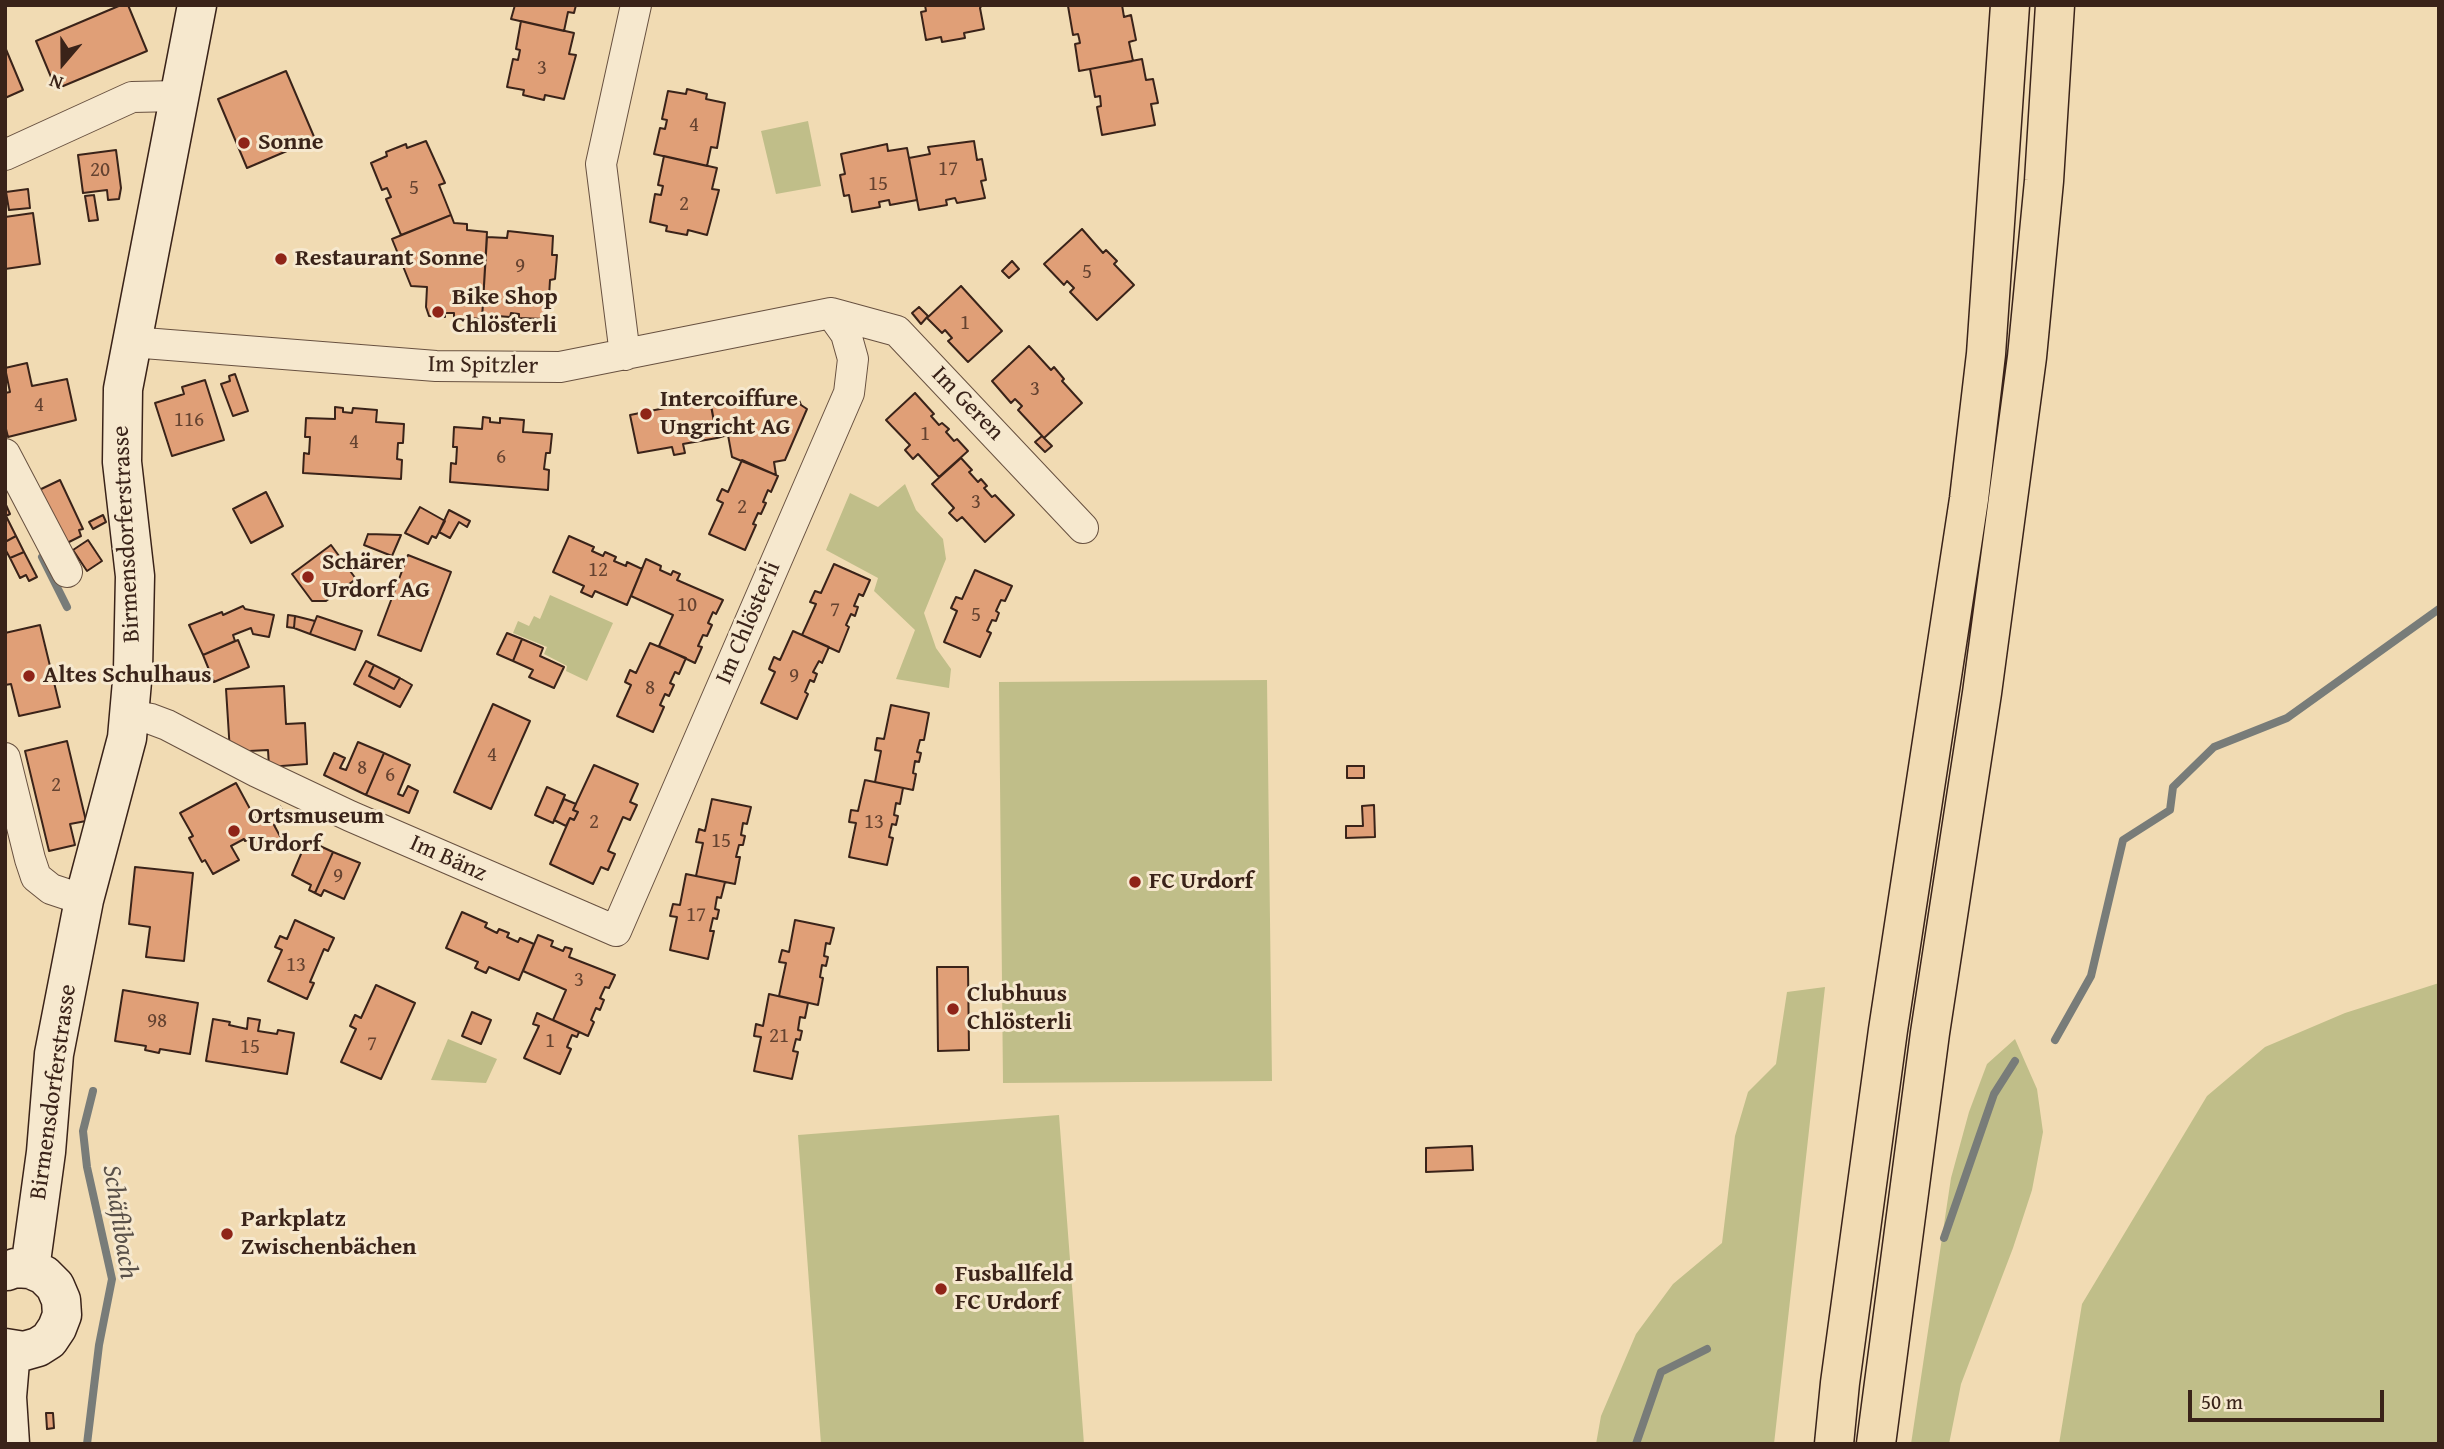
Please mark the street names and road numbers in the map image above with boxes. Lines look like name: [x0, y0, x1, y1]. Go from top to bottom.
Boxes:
street label: Im Spitzler: [427, 351, 539, 381]
street label: Im Geren: [925, 361, 1009, 447]
street label: Birmensdorferstrasse: [107, 425, 147, 643]
street label: Im Chlösterli: [710, 557, 788, 689]
street label: Im Bänz: [405, 829, 491, 889]
street label: Birmensdorferstrasse: [25, 982, 83, 1202]

